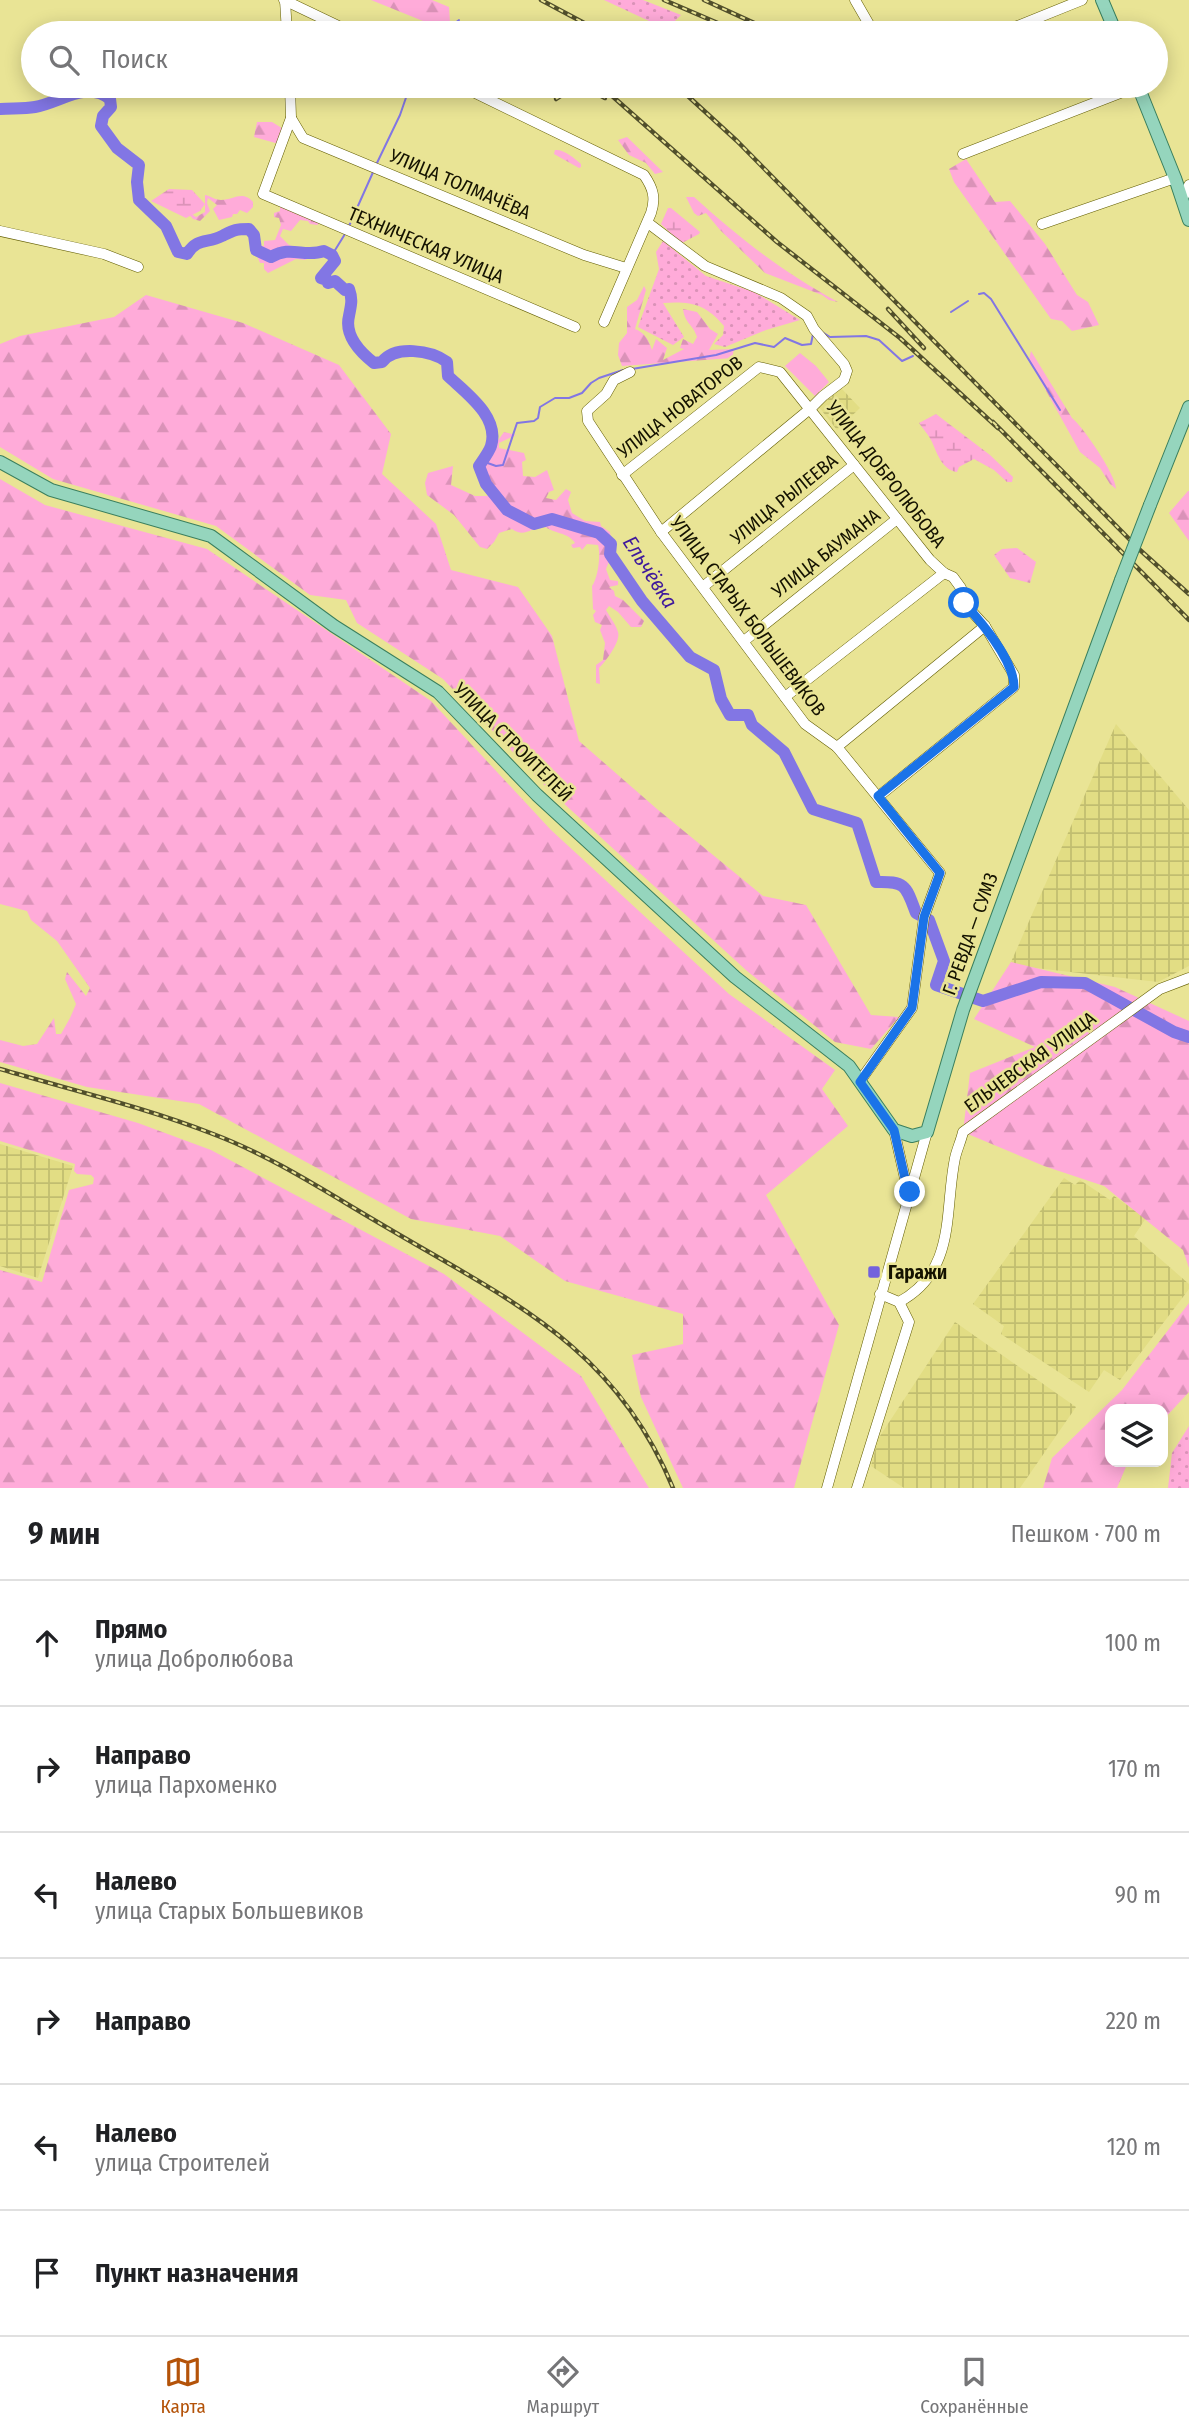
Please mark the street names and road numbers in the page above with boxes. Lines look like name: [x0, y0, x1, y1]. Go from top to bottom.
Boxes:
street label: УЛИЦА ТОЛМАЧЁВА: [385, 144, 534, 224]
street label: ТЕХНИЧЕСКАЯ УЛИЦА: [345, 202, 507, 288]
street label: УЛИЦА НОВАТОРОВ: [612, 351, 747, 464]
street label: УЛИЦА ДОБРОЛЮБОВА: [821, 395, 951, 552]
street label: УЛИЦА РЫЛЕЕВА: [725, 449, 842, 550]
street label: УЛИЦА БАУМАНА: [766, 504, 885, 603]
street label: УЛИЦА СТАРЫХ БОЛЬШЕВИКОВ: [665, 511, 831, 720]
street label: УЛИЦА СТРОИТЕЛЕЙ: [448, 677, 577, 806]
street label: Г. РЕВДА — СУМЗ: [937, 870, 1003, 998]
street label: ЕЛЬЧЕВСКАЯ УЛИЦА: [960, 1007, 1100, 1117]

